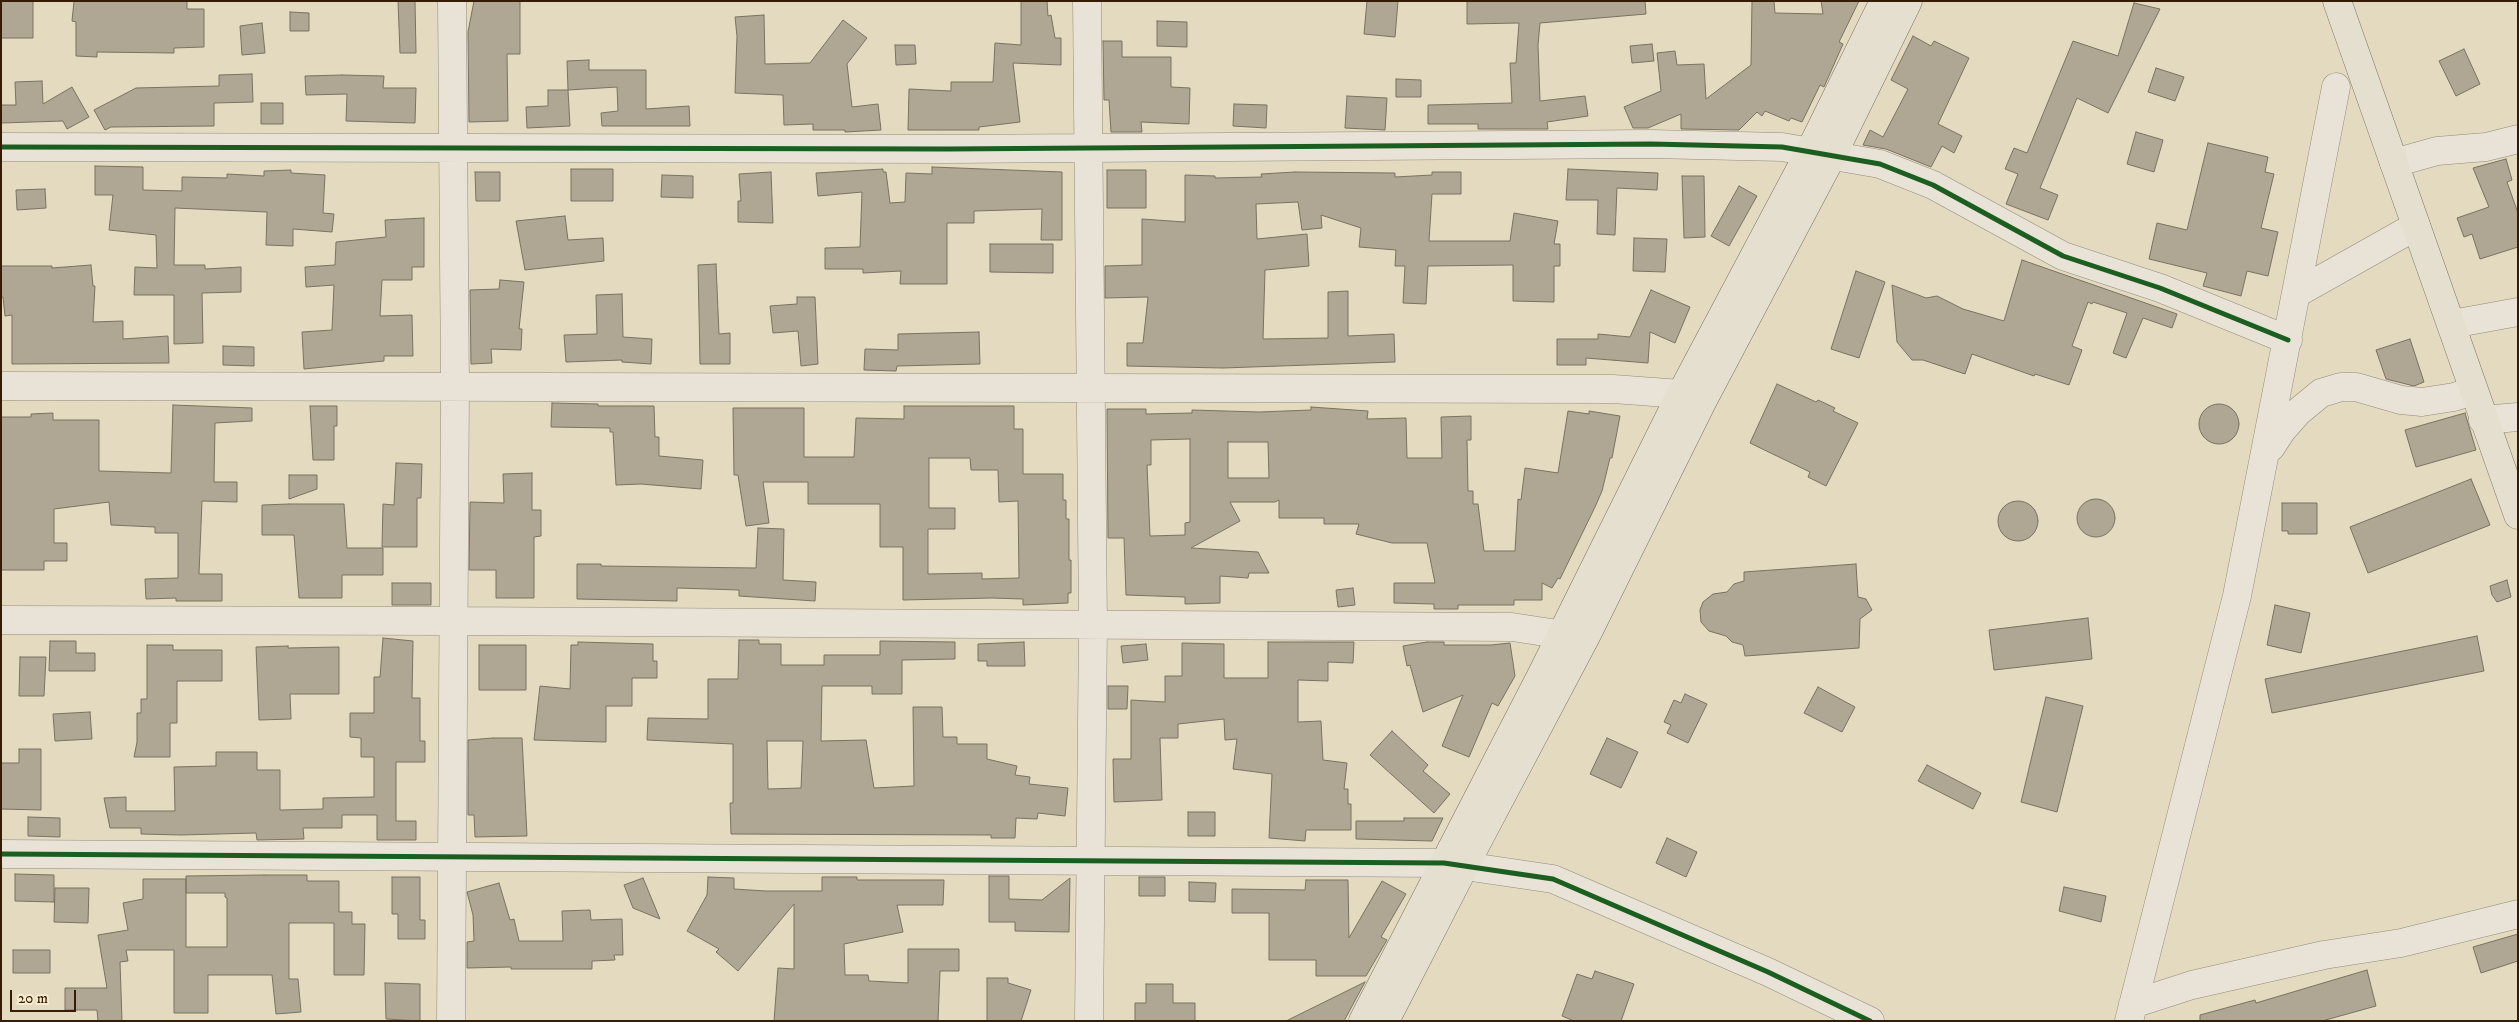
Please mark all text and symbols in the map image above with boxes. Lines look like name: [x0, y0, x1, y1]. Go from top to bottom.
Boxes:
scale bar: [12, 980, 79, 1012]
text: 20 m: [18, 989, 48, 1008]

